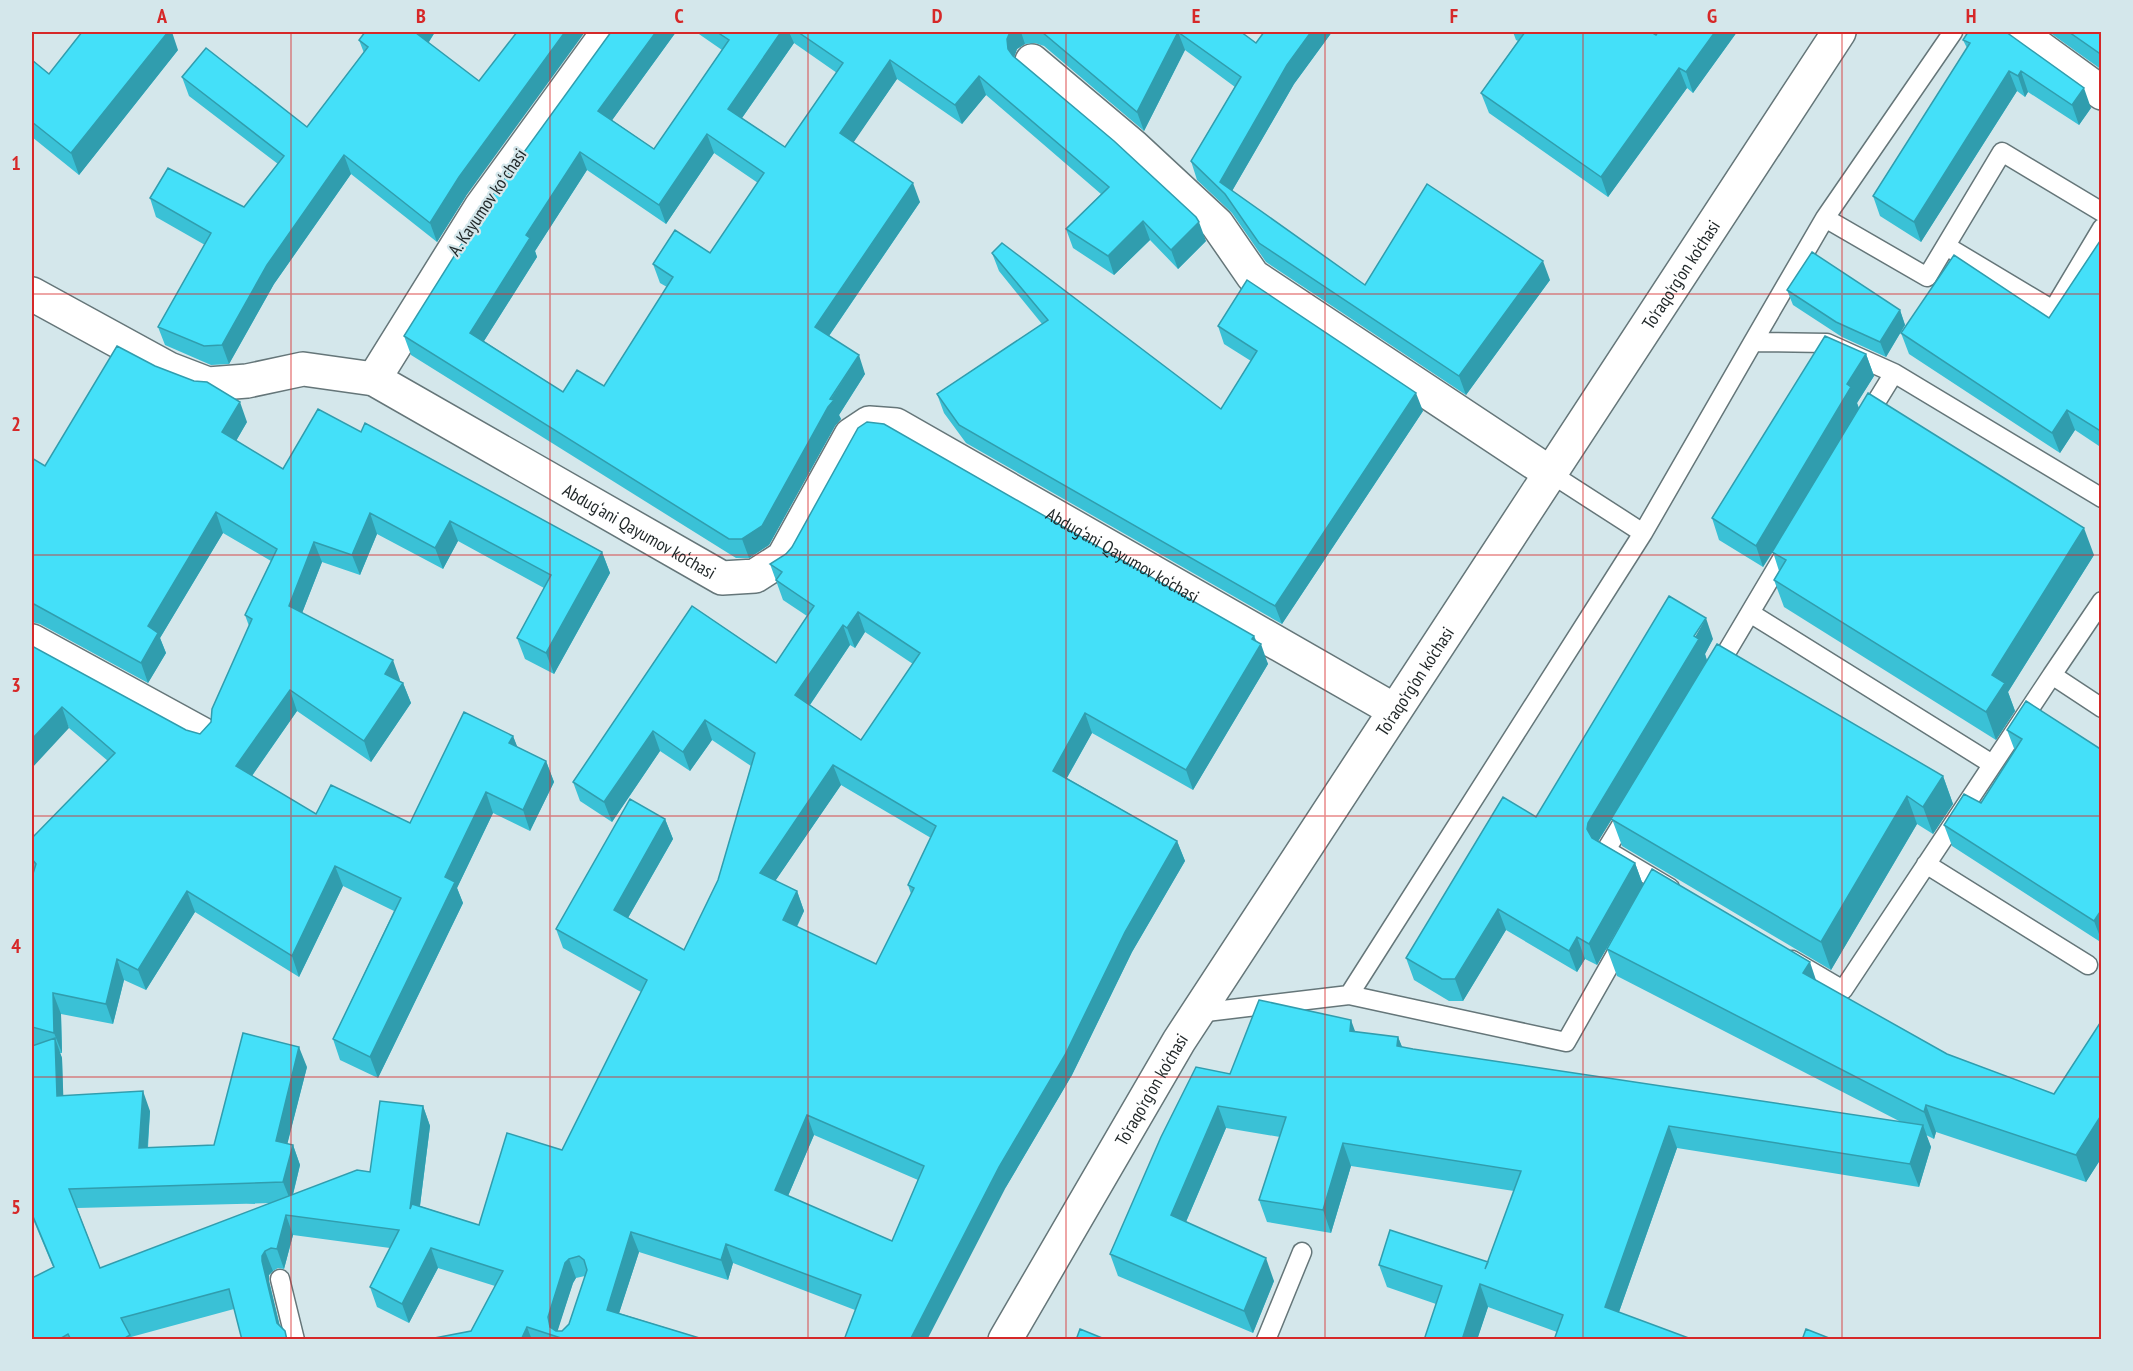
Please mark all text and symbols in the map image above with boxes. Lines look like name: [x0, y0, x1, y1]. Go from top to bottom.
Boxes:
text: A: [156, 3, 168, 29]
text: B: [416, 3, 426, 29]
text: C: [674, 3, 684, 29]
text: D: [932, 3, 943, 29]
text: E: [1192, 3, 1200, 29]
text: F: [1450, 3, 1458, 29]
text: G: [1707, 3, 1717, 29]
text: H: [1966, 3, 1976, 29]
street label: A. Kayumov koʻchasi: [443, 144, 531, 260]
text: 1: [11, 150, 21, 176]
street label: To'raqo'rg'on ko'chasi: [1636, 215, 1725, 333]
text: 2: [11, 411, 21, 437]
street label: Abdug‘ani Qayumov ko‘chasi: [559, 478, 720, 584]
street label: Abdug‘ani Qayumov ko‘chasi: [1042, 502, 1204, 608]
street label: To'raqo'rg'on ko'chasi: [1370, 622, 1458, 740]
text: 3: [11, 672, 21, 698]
text: 4: [11, 933, 21, 959]
street label: To'raqo'rg'on ko'chasi: [1109, 1029, 1192, 1150]
text: 5: [11, 1194, 21, 1220]

